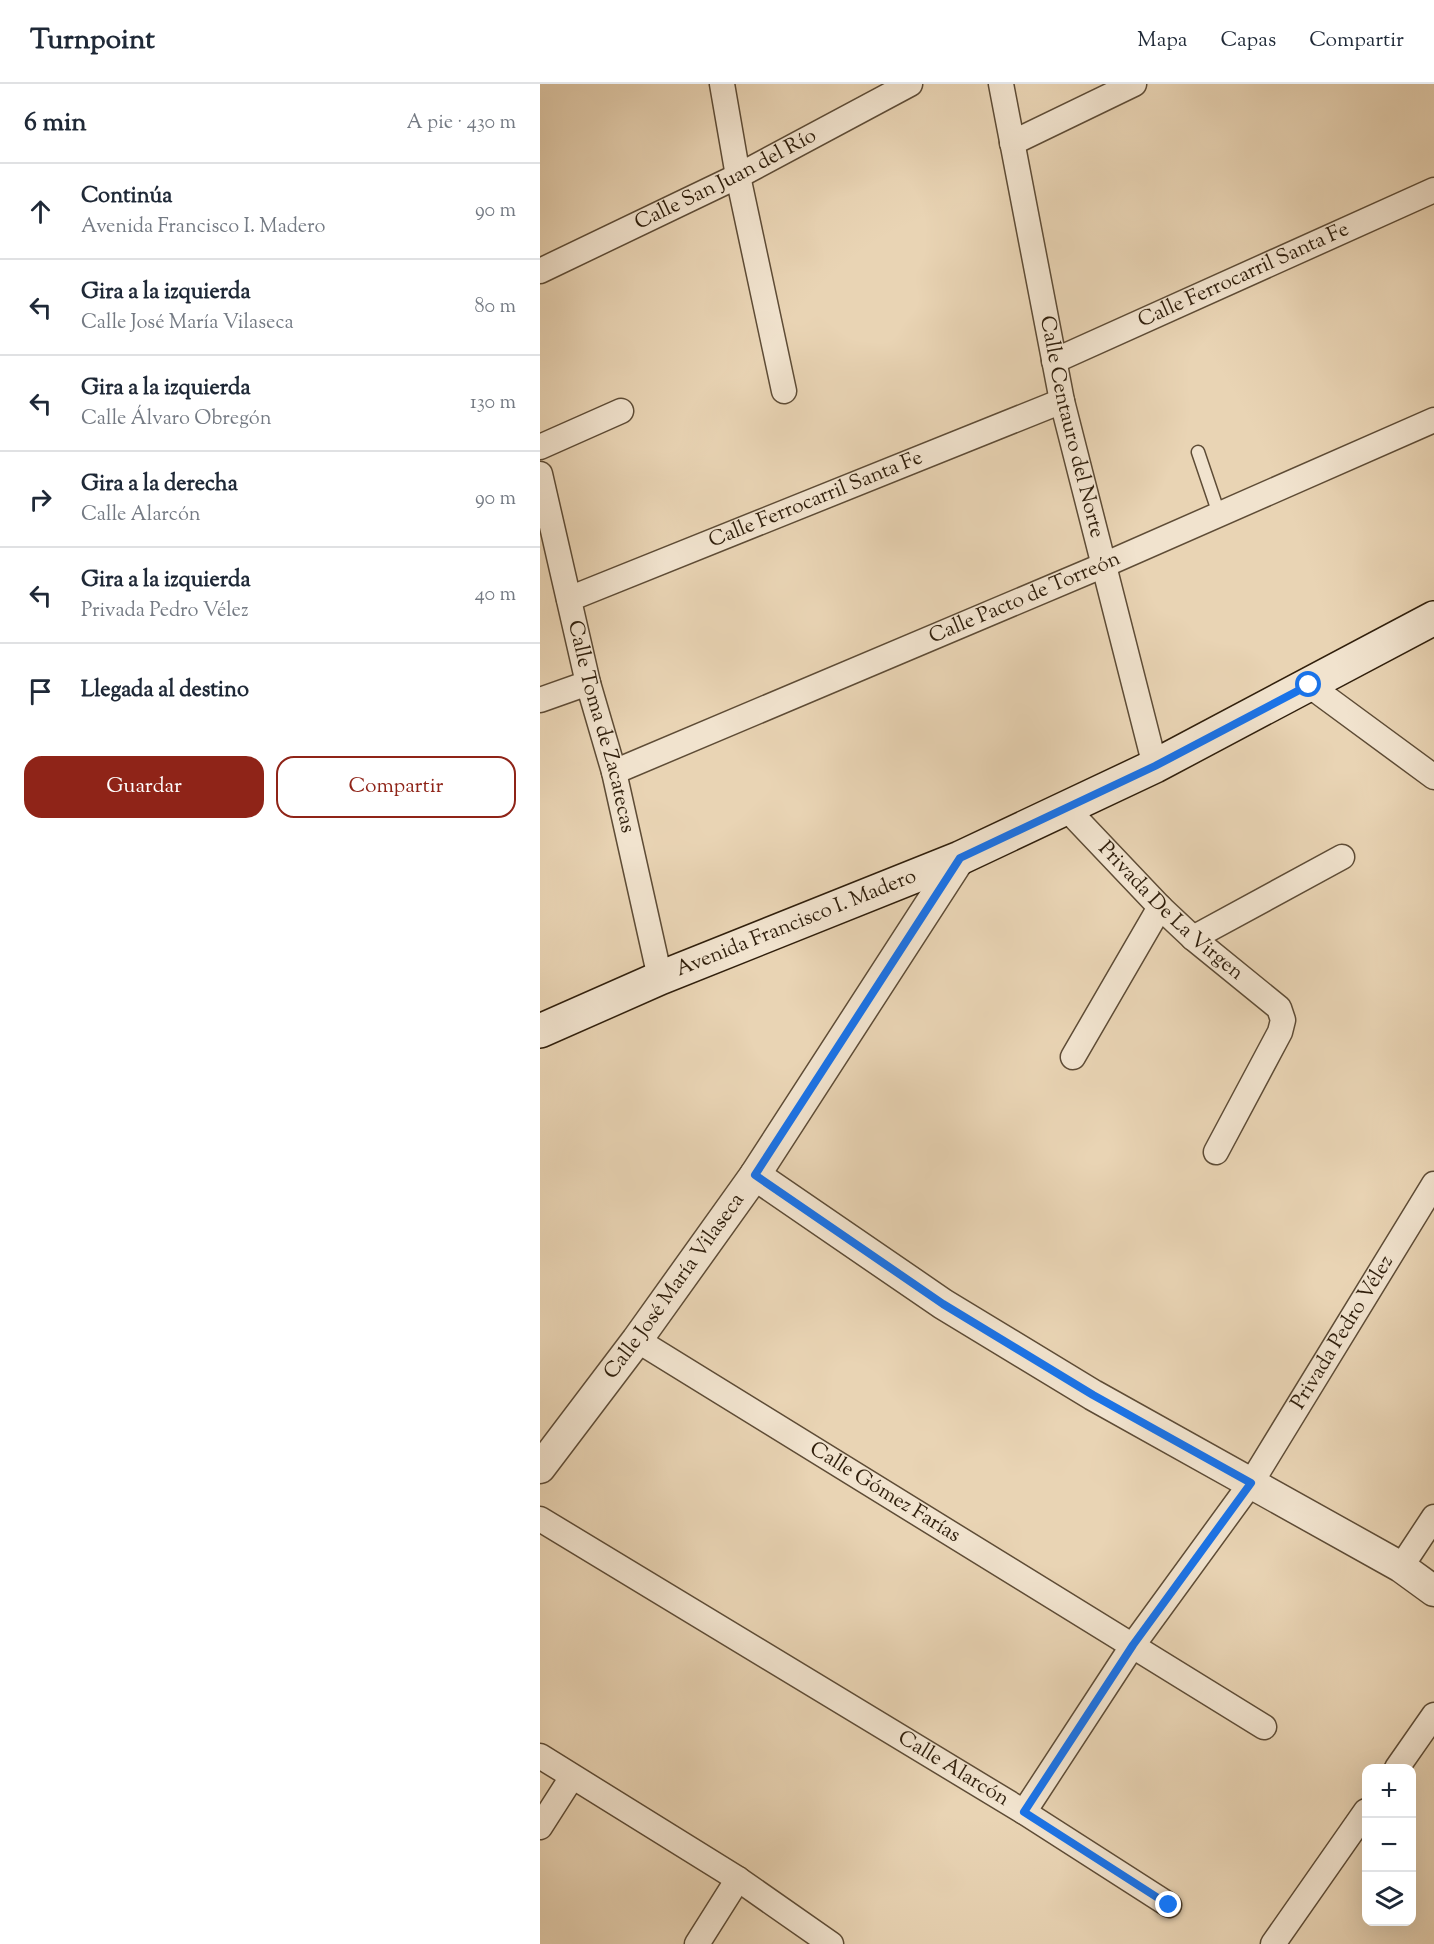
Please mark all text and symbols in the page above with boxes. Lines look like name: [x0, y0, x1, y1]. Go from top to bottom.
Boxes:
text: Turnpoint: [30, 21, 155, 61]
text: Mapa: [1137, 26, 1187, 56]
text: Capas: [1220, 26, 1276, 56]
text: Compartir: [1309, 26, 1404, 56]
text: 6 min: [24, 105, 87, 142]
text: A pie · 430 m: [407, 109, 516, 138]
street label: Calle San Juan del Río: [630, 122, 822, 238]
text: Continúa: [81, 181, 172, 213]
icon: ahead: [24, 195, 57, 228]
text: 90 m: [475, 197, 516, 226]
text: Avenida Francisco I. Madero: [81, 213, 326, 242]
street label: Calle Ferrocarril Santa Fe: [1133, 215, 1354, 336]
text: Gira a la izquierda: [81, 277, 251, 309]
icon: left: [24, 291, 57, 324]
text: 80 m: [475, 293, 516, 322]
text: Calle José María Vilaseca: [81, 309, 294, 338]
street label: Calle Centauro del Norte: [1031, 313, 1111, 541]
text: Gira a la izquierda: [81, 373, 251, 405]
icon: left: [24, 387, 57, 420]
text: 130 m: [470, 389, 516, 418]
text: Calle Álvaro Obregón: [81, 405, 272, 434]
street label: Calle Ferrocarril Santa Fe: [704, 443, 927, 556]
text: Gira a la derecha: [81, 469, 238, 501]
icon: right: [24, 483, 57, 516]
text: 90 m: [475, 485, 516, 514]
text: Calle Alarcón: [81, 501, 201, 530]
street label: Calle Pacto de Torreón: [924, 545, 1125, 652]
text: Gira a la izquierda: [81, 565, 251, 597]
icon: left: [24, 579, 57, 612]
text: 40 m: [475, 581, 516, 610]
text: Privada Pedro Vélez: [81, 597, 248, 626]
street label: Calle Toma de Zacatecas: [559, 617, 642, 836]
route start: [1295, 671, 1321, 697]
icon: arrive: [24, 675, 57, 708]
text: Llegada al destino: [81, 675, 249, 707]
button: Guardar: [24, 756, 264, 818]
button: Compartir: [276, 756, 516, 818]
street label: Privada De La Virgen: [1090, 835, 1250, 988]
street label: Avenida Francisco I. Madero: [671, 862, 921, 985]
street label: Calle José María Vilaseca: [597, 1187, 752, 1386]
street label: Privada Pedro Vélez: [1284, 1250, 1402, 1416]
street label: Calle Gómez Farías: [803, 1435, 966, 1551]
street label: Calle Alarcón: [892, 1724, 1015, 1815]
map controls: [1362, 1764, 1416, 1926]
button: +: [1362, 1764, 1416, 1818]
button: −: [1362, 1818, 1416, 1872]
button: layers: [1362, 1872, 1416, 1926]
route end: [1155, 1891, 1181, 1917]

